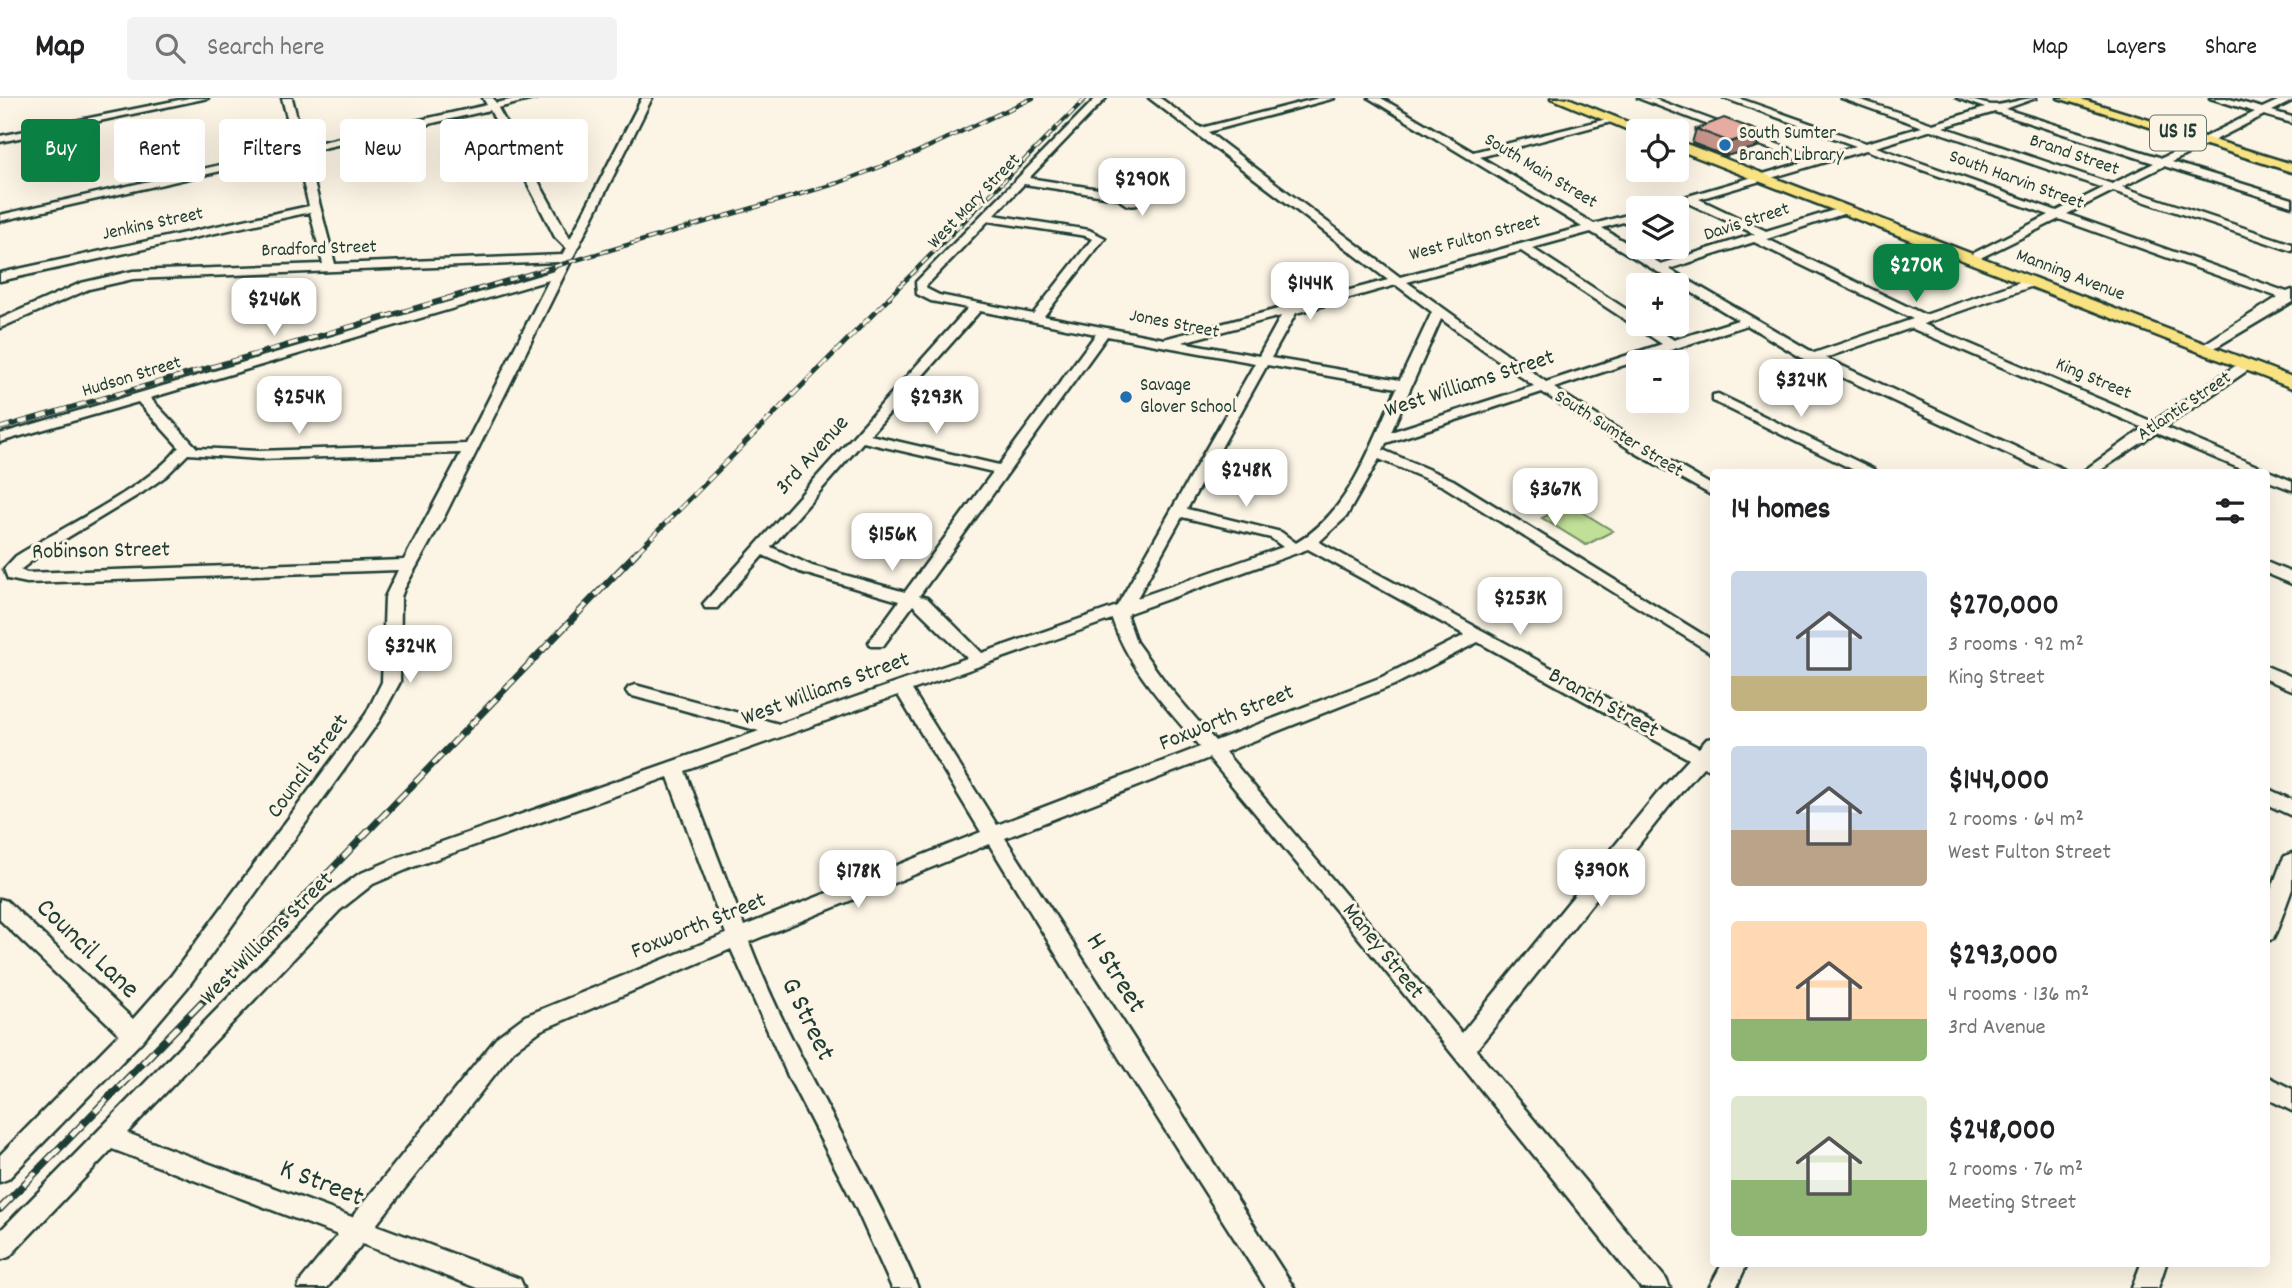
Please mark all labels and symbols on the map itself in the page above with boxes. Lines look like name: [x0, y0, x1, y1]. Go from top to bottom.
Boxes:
road number: US 15: [2150, 116, 2206, 150]
place label: South Sumter Branch Library: [1739, 121, 1844, 170]
street label: South Main Street: [1478, 127, 1602, 217]
street label: Brand Street: [2026, 128, 2122, 184]
marker: South Sumter Branch Library: [1717, 137, 1733, 153]
street label: South Harvin Street: [1945, 144, 2087, 218]
street label: West Mary Street: [922, 148, 1028, 256]
pin: $290K: [1093, 158, 1191, 218]
street label: Davis Street: [1701, 196, 1793, 250]
street label: Jenkins Street: [100, 201, 206, 249]
street label: West Fulton Street: [1407, 209, 1543, 269]
street label: Bradford Street: [261, 234, 377, 266]
street label: Manning Avenue: [2012, 243, 2128, 309]
pin: $270K: [1867, 244, 1965, 304]
pin: $144K: [1261, 262, 1359, 322]
pin: $246K: [225, 278, 323, 338]
street label: Jones Street: [1127, 303, 1221, 347]
street label: West Williams Street: [1381, 342, 1559, 428]
street label: Hudson Street: [79, 350, 185, 406]
street label: King Street: [2051, 352, 2135, 408]
pin: $324K: [1752, 360, 1850, 419]
street label: Atlantic Street: [2133, 366, 2237, 448]
place label: Savage Glover School: [1140, 373, 1237, 422]
pin: $254K: [250, 376, 348, 436]
pin: $293K: [887, 376, 985, 436]
street label: South Sumter Street: [1548, 384, 1688, 486]
marker: Savage Glover School: [1118, 389, 1134, 405]
street label: 3rd Avenue: [768, 409, 858, 503]
pin: $248K: [1197, 450, 1295, 509]
pin: $367K: [1506, 468, 1604, 528]
pin: $156K: [843, 514, 941, 573]
street label: Robinson Street: [32, 534, 170, 570]
pin: $253K: [1471, 578, 1569, 637]
pin: $324K: [361, 626, 459, 685]
street label: West Williams Street: [737, 644, 915, 736]
street label: Branch Street: [1542, 660, 1664, 748]
street label: Foxworth Street: [1155, 677, 1299, 761]
street label: Council Street: [260, 708, 358, 826]
pin: $178K: [809, 850, 907, 910]
pin: $390K: [1552, 850, 1650, 909]
street label: West Williams Street: [194, 865, 342, 1013]
street label: Foxworth Street: [627, 885, 771, 969]
street label: Council Lane: [25, 890, 147, 1010]
street label: Maney Street: [1333, 897, 1431, 1007]
street label: H Street: [1074, 926, 1154, 1022]
street label: G Street: [769, 971, 843, 1069]
street label: K Street: [273, 1151, 369, 1219]

